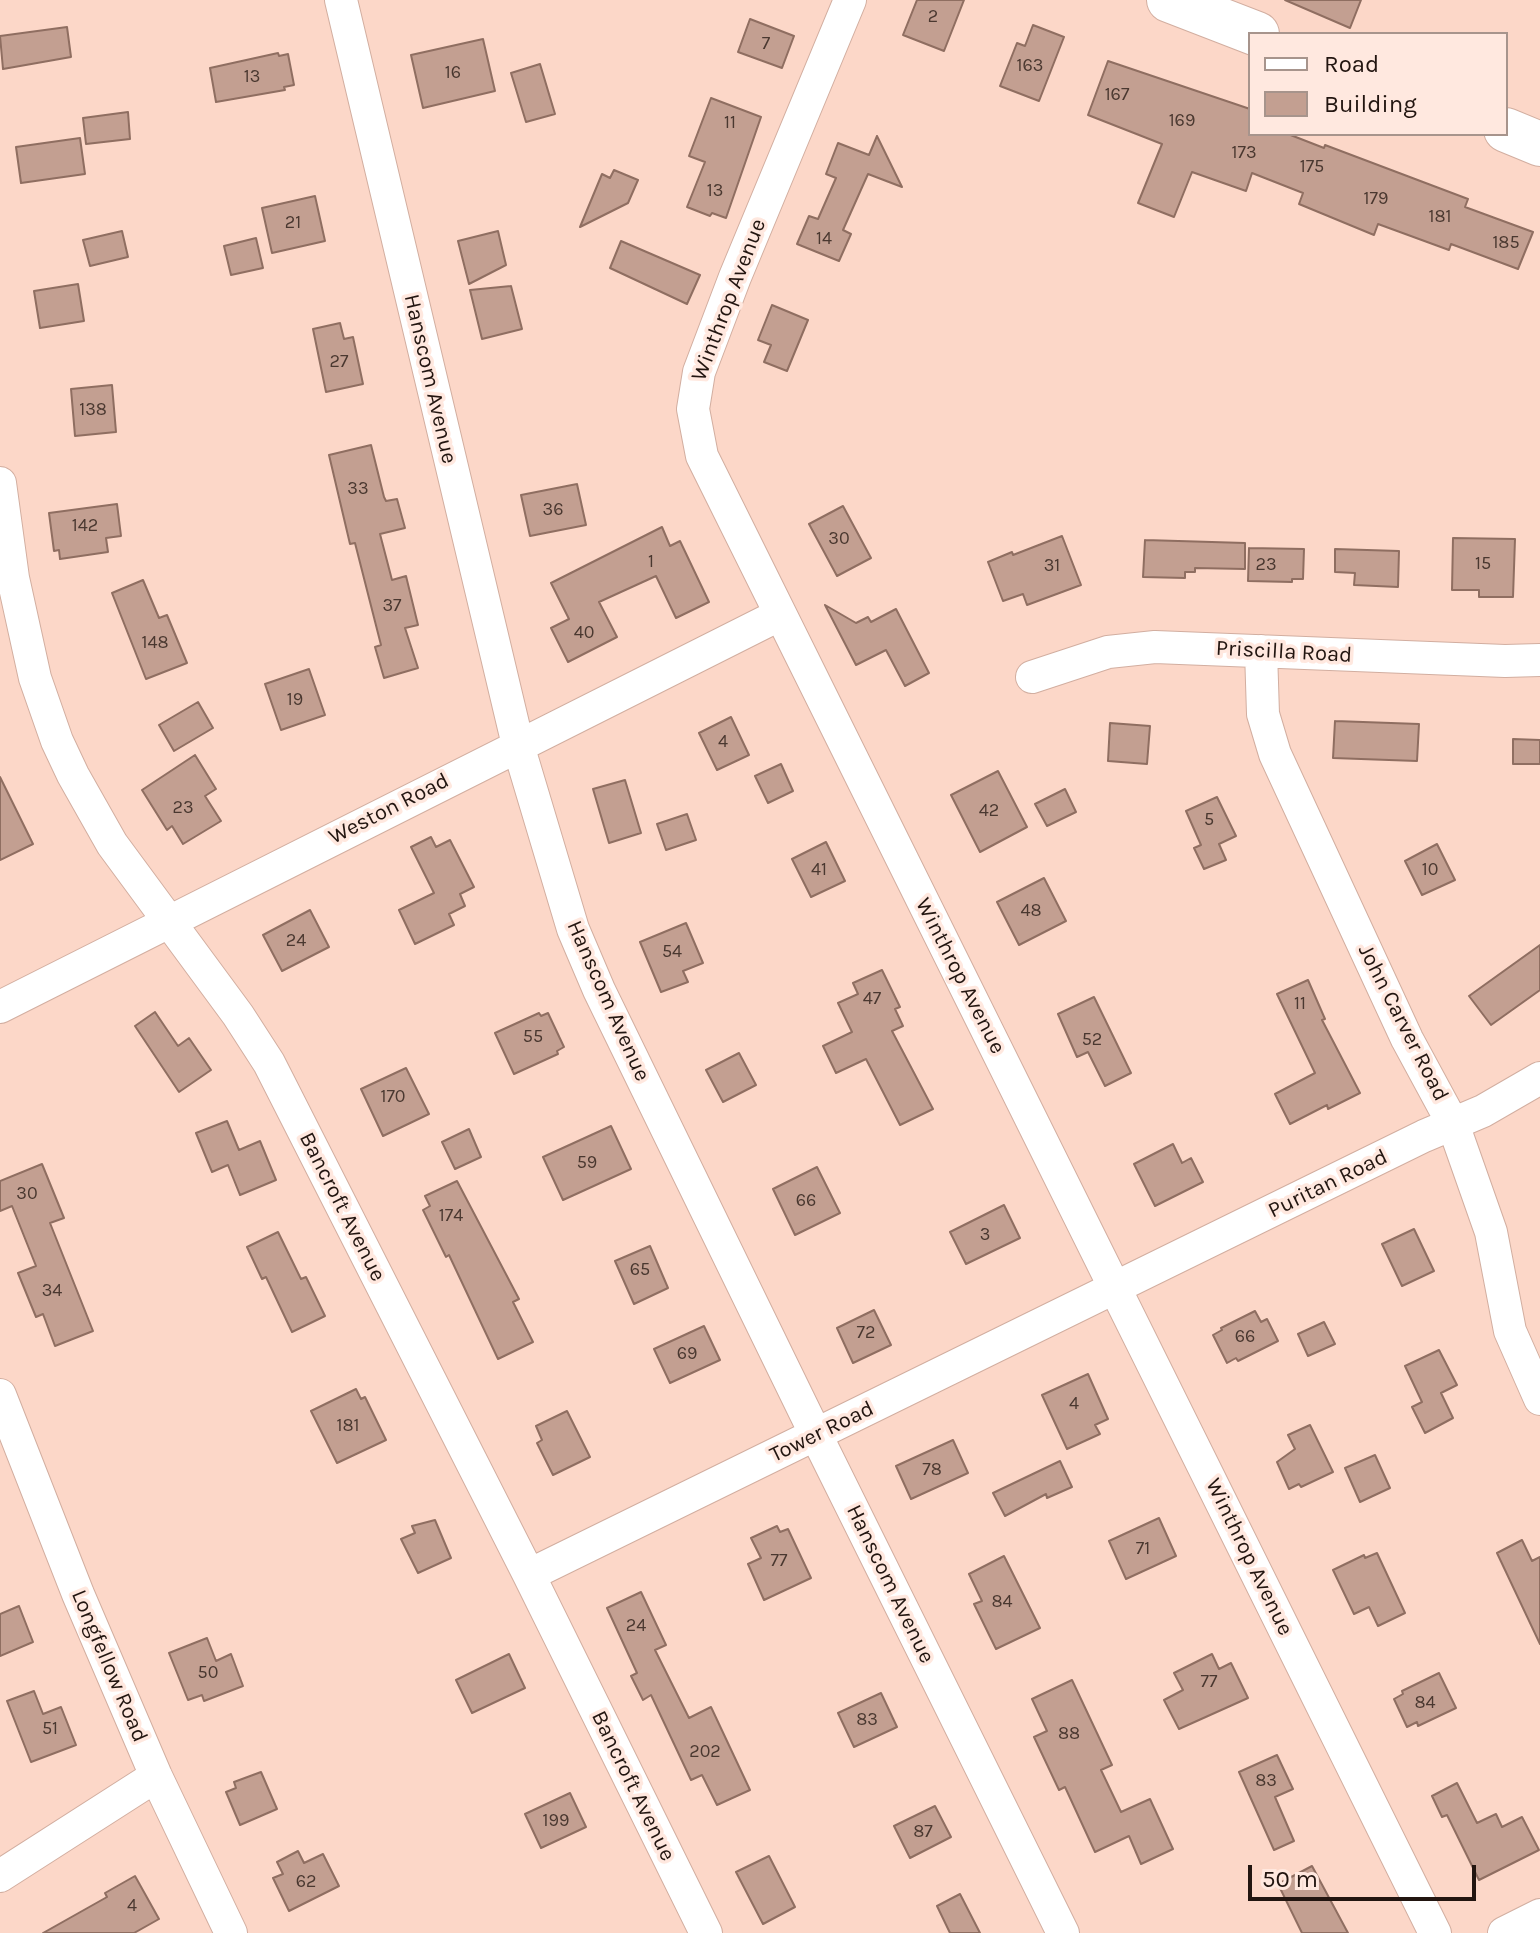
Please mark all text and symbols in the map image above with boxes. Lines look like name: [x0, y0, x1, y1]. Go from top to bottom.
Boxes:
house number: 2: [928, 6, 938, 28]
legend: [1248, 32, 1508, 136]
house number: 7: [762, 33, 770, 55]
text: Road: [1324, 50, 1379, 78]
house number: 163: [1017, 55, 1043, 77]
house number: 16: [445, 62, 461, 84]
house number: 13: [244, 66, 260, 88]
house number: 167: [1105, 84, 1129, 106]
text: Building: [1324, 90, 1417, 118]
house number: 169: [1169, 110, 1195, 132]
house number: 11: [724, 112, 736, 134]
house number: 173: [1231, 142, 1257, 164]
house number: 175: [1300, 156, 1324, 178]
house number: 13: [707, 180, 723, 202]
house number: 179: [1364, 188, 1388, 210]
house number: 181: [1429, 206, 1451, 228]
house number: 21: [285, 212, 301, 234]
street label: Winthrop Avenue: [686, 215, 772, 385]
house number: 14: [816, 228, 832, 250]
house number: 185: [1492, 232, 1520, 254]
street label: Hanscom Avenue: [398, 292, 462, 466]
house number: 27: [330, 351, 348, 373]
house number: 138: [79, 399, 107, 421]
house number: 33: [347, 478, 369, 500]
house number: 36: [543, 499, 563, 521]
house number: 142: [72, 515, 98, 537]
house number: 30: [828, 528, 850, 550]
house number: 1: [648, 551, 654, 573]
house number: 15: [1475, 553, 1491, 575]
house number: 23: [1255, 554, 1277, 576]
house number: 31: [1044, 555, 1060, 577]
house number: 37: [382, 595, 402, 617]
house number: 40: [574, 622, 594, 644]
house number: 148: [141, 632, 169, 654]
street label: Priscilla Road: [1215, 635, 1353, 669]
house number: 19: [287, 689, 303, 711]
house number: 4: [718, 731, 728, 753]
street label: Weston Road: [325, 767, 453, 851]
house number: 23: [172, 797, 194, 819]
house number: 42: [979, 800, 999, 822]
house number: 5: [1204, 809, 1214, 831]
house number: 41: [811, 859, 827, 881]
house number: 10: [1422, 859, 1438, 881]
street label: Winthrop Avenue: [909, 894, 1011, 1058]
house number: 48: [1020, 900, 1042, 922]
street label: Hanscom Avenue: [561, 917, 655, 1085]
house number: 24: [286, 930, 306, 952]
street label: John Carver Road: [1352, 940, 1454, 1106]
house number: 54: [662, 941, 682, 963]
house number: 47: [863, 988, 881, 1010]
house number: 11: [1294, 993, 1306, 1015]
house number: 55: [523, 1026, 543, 1048]
house number: 52: [1082, 1029, 1102, 1051]
house number: 170: [380, 1086, 406, 1108]
street label: Bancroft Avenue: [293, 1128, 391, 1286]
street label: Puritan Road: [1264, 1144, 1392, 1224]
house number: 59: [577, 1152, 597, 1174]
house number: 30: [16, 1183, 38, 1205]
house number: 66: [796, 1190, 816, 1212]
house number: 174: [439, 1205, 463, 1227]
house number: 3: [980, 1224, 990, 1246]
house number: 65: [630, 1259, 650, 1281]
house number: 34: [42, 1280, 62, 1302]
house number: 72: [857, 1322, 875, 1344]
house number: 66: [1235, 1326, 1255, 1348]
house number: 69: [677, 1343, 697, 1365]
house number: 4: [1069, 1393, 1079, 1415]
street label: Tower Road: [766, 1396, 878, 1468]
house number: 181: [337, 1415, 359, 1437]
house number: 78: [922, 1459, 942, 1481]
street label: Winthrop Avenue: [1200, 1474, 1298, 1640]
street label: Hanscom Avenue: [840, 1500, 940, 1668]
house number: 71: [1136, 1538, 1150, 1560]
house number: 77: [771, 1550, 787, 1572]
street label: Longfellow Road: [65, 1586, 153, 1746]
house number: 84: [991, 1591, 1013, 1613]
house number: 24: [626, 1615, 646, 1637]
house number: 50: [198, 1662, 218, 1684]
house number: 77: [1201, 1671, 1217, 1693]
house number: 84: [1414, 1692, 1436, 1714]
street label: Bancroft Avenue: [585, 1707, 681, 1865]
house number: 83: [856, 1709, 878, 1731]
house number: 51: [42, 1718, 58, 1740]
house number: 88: [1058, 1723, 1080, 1745]
house number: 202: [689, 1741, 721, 1763]
house number: 83: [1255, 1770, 1277, 1792]
house number: 199: [543, 1810, 569, 1832]
house number: 87: [913, 1821, 933, 1843]
scale bar: [1252, 1849, 1480, 1899]
text: 50 m: [1262, 1865, 1318, 1893]
house number: 62: [296, 1871, 316, 1893]
house number: 4: [127, 1895, 137, 1917]

